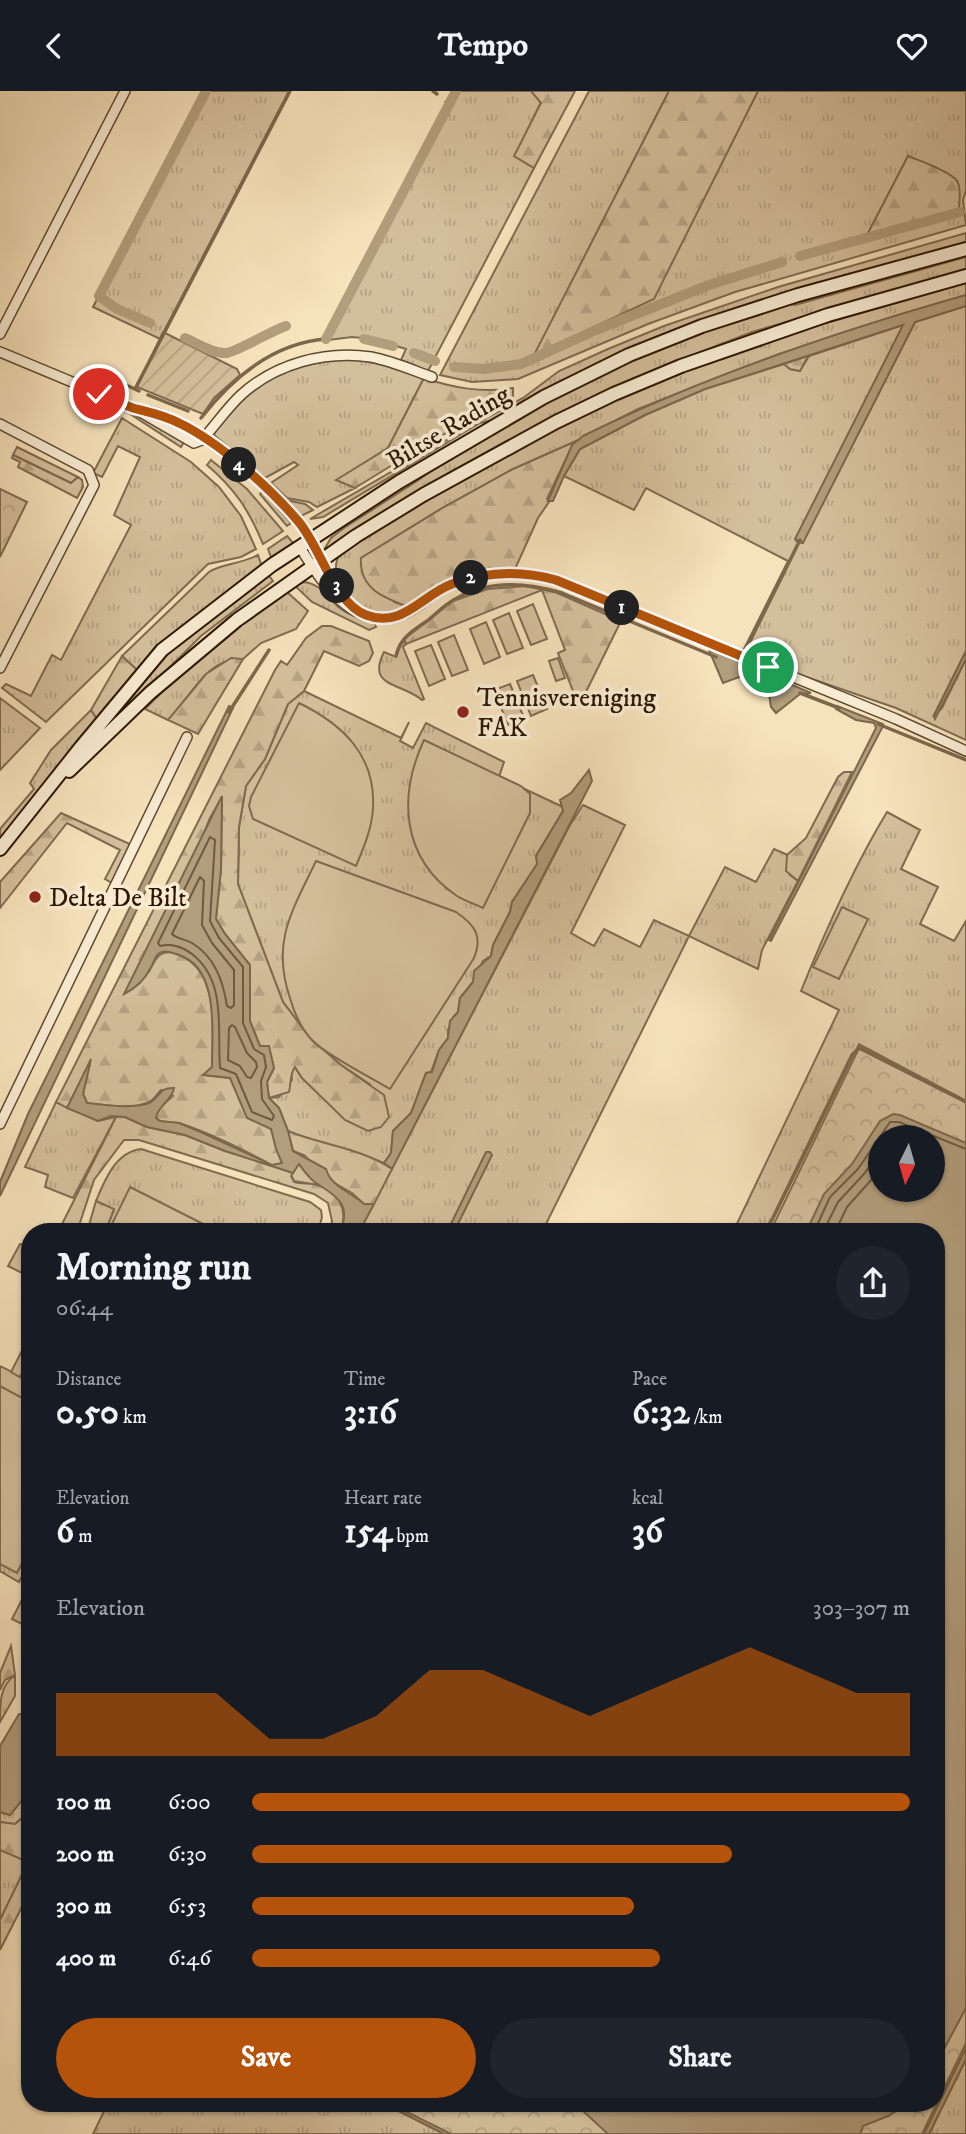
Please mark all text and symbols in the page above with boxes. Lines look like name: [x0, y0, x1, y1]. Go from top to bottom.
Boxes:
text: Tempo: [438, 26, 528, 66]
icon: back: [35, 27, 73, 65]
icon: heart: [893, 27, 931, 65]
pin: [69, 364, 129, 424]
icon: check: [80, 375, 118, 413]
street label: Biltse Rading: [381, 378, 517, 478]
pin: 4: [222, 447, 256, 483]
text: 4: [233, 453, 244, 476]
pin: 2: [454, 561, 489, 595]
text: 2: [466, 566, 475, 589]
pin: 3: [320, 568, 354, 603]
text: 3: [333, 574, 340, 597]
pin: 1: [604, 591, 640, 625]
text: 1: [618, 596, 625, 619]
pin: [738, 637, 798, 697]
icon: arrive: [749, 648, 787, 686]
place label: Tennisvereniging FAK: [477, 682, 656, 745]
marker: Tennisvereniging FAK: [455, 704, 471, 720]
place label: Delta De Bilt: [49, 882, 187, 915]
marker: Delta De Bilt: [27, 889, 43, 905]
north arrow: [868, 1125, 945, 1202]
map controls: [868, 1125, 945, 1202]
text: Morning run: [56, 1244, 251, 1292]
button: share: [836, 1246, 910, 1320]
text: 06:44: [56, 1294, 113, 1323]
text: Distance: [56, 1368, 121, 1391]
text: Time: [344, 1368, 385, 1391]
text: Pace: [632, 1368, 667, 1391]
text: 0.50: [56, 1391, 119, 1435]
text: 3:16: [344, 1391, 397, 1435]
text: 6:32: [632, 1391, 690, 1435]
text: km: [119, 1406, 147, 1429]
text: /km: [690, 1406, 723, 1429]
text: Elevation: [56, 1487, 130, 1510]
text: Heart rate: [344, 1487, 422, 1510]
text: kcal: [632, 1487, 663, 1510]
text: 6: [56, 1510, 74, 1554]
text: 154: [344, 1510, 392, 1554]
text: 36: [632, 1510, 663, 1554]
text: m: [74, 1525, 93, 1548]
text: bpm: [392, 1525, 429, 1548]
text: Elevation: [56, 1594, 145, 1623]
text: 303–307 m: [813, 1594, 910, 1623]
text: 100 m: [56, 1788, 111, 1817]
text: 6:00: [168, 1788, 211, 1817]
text: 200 m: [56, 1840, 114, 1869]
text: 6:30: [168, 1840, 207, 1869]
text: 300 m: [56, 1892, 112, 1921]
text: 6:53: [168, 1892, 206, 1921]
text: 400 m: [56, 1944, 116, 1973]
text: 6:46: [168, 1944, 211, 1973]
button: Save: [56, 2018, 476, 2098]
button: Share: [490, 2018, 910, 2098]

